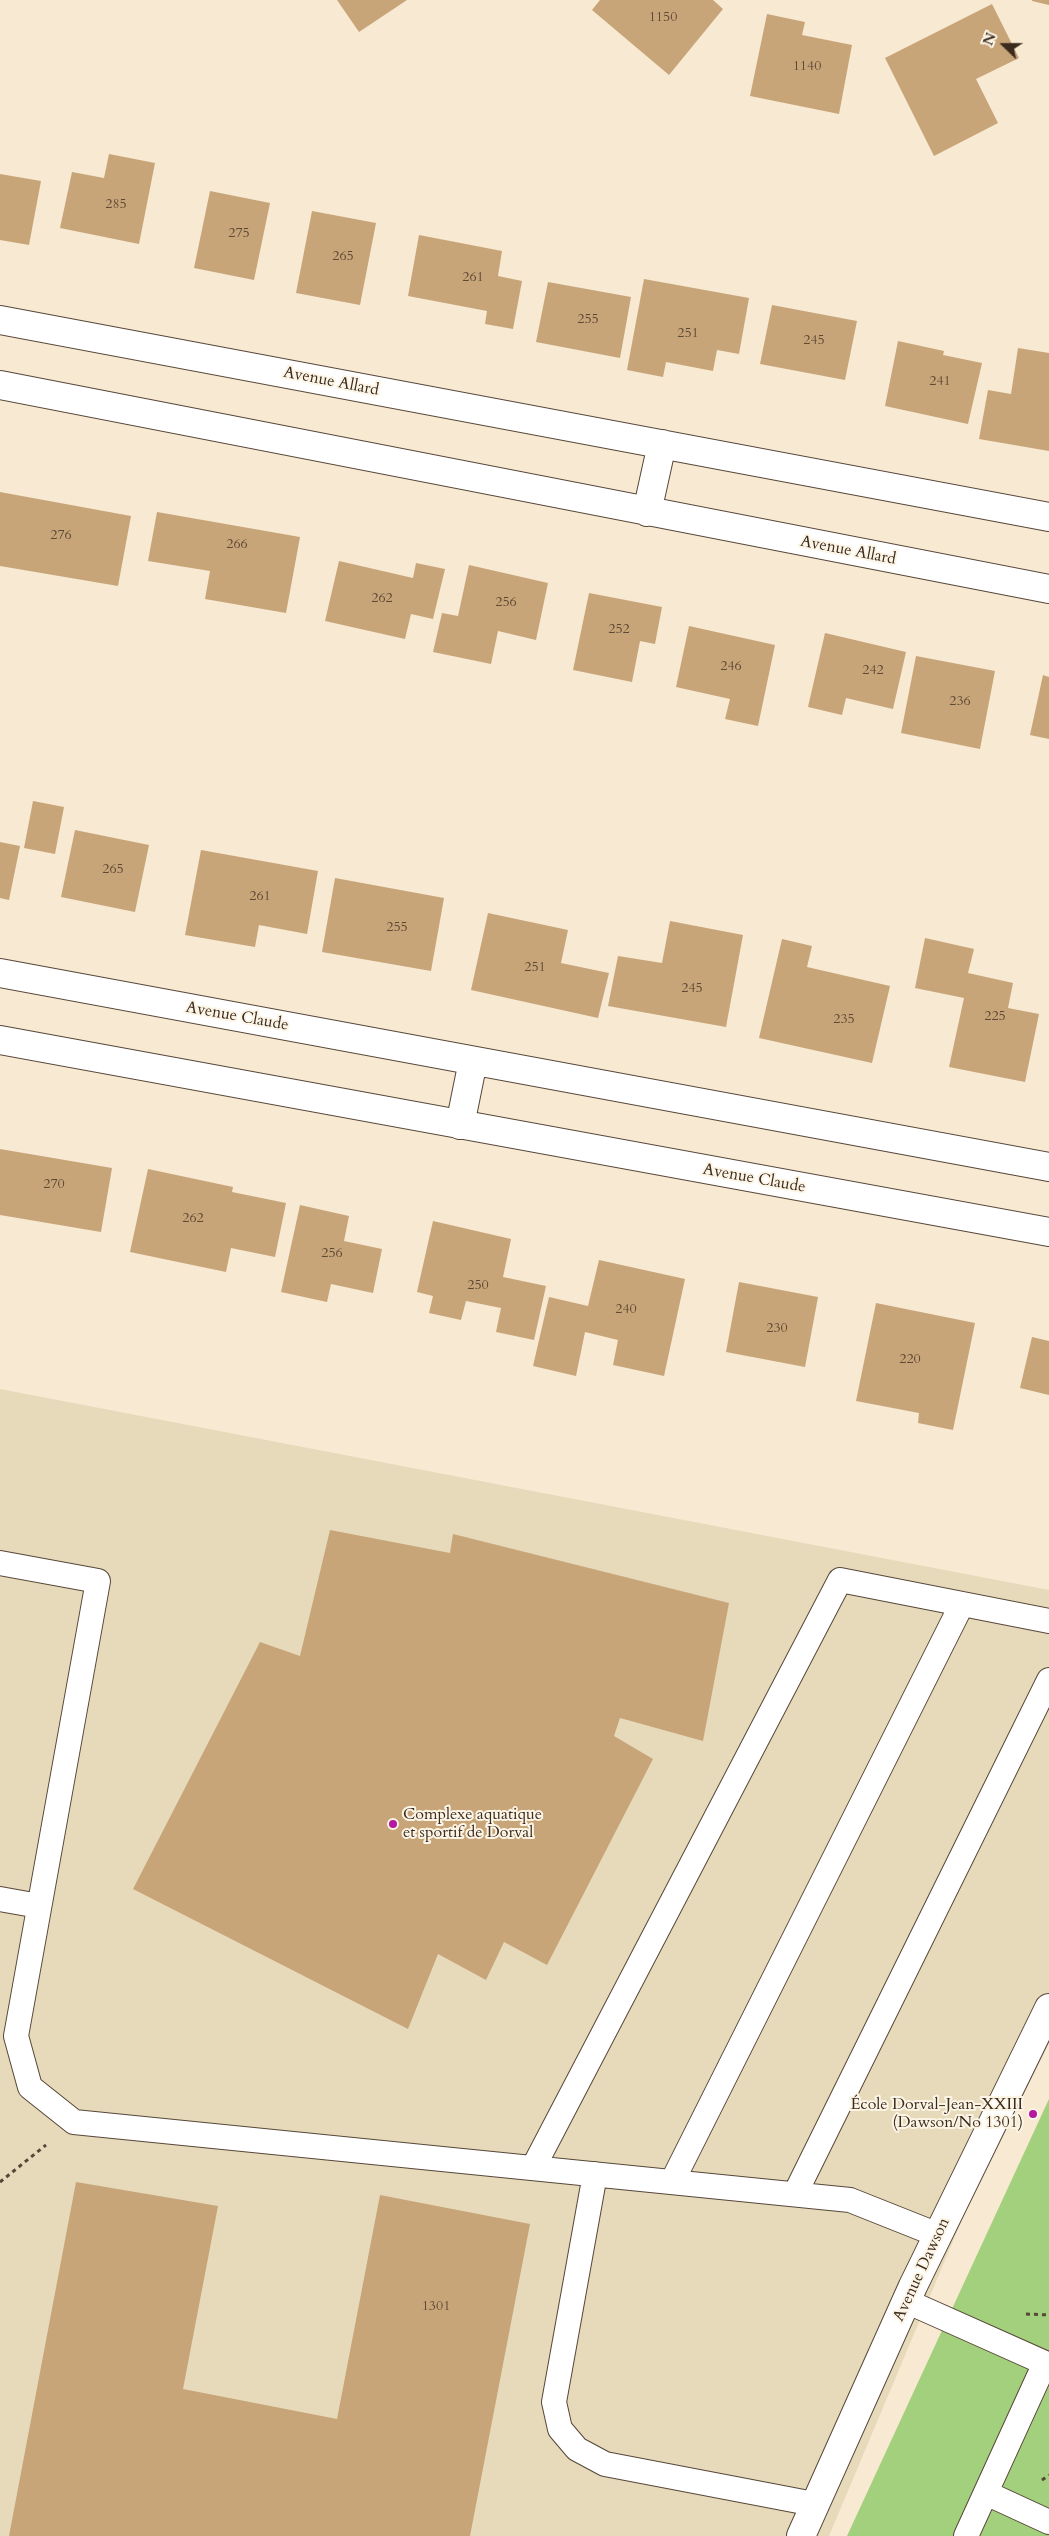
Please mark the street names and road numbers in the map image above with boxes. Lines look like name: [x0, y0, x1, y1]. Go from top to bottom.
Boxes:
street label: Avenue Allard: [282, 363, 380, 401]
street label: Avenue Allard: [799, 532, 897, 570]
street label: Avenue Claude: [184, 999, 290, 1035]
street label: Avenue Claude: [701, 1161, 807, 1197]
street label: Avenue Dawson: [890, 2215, 954, 2325]

